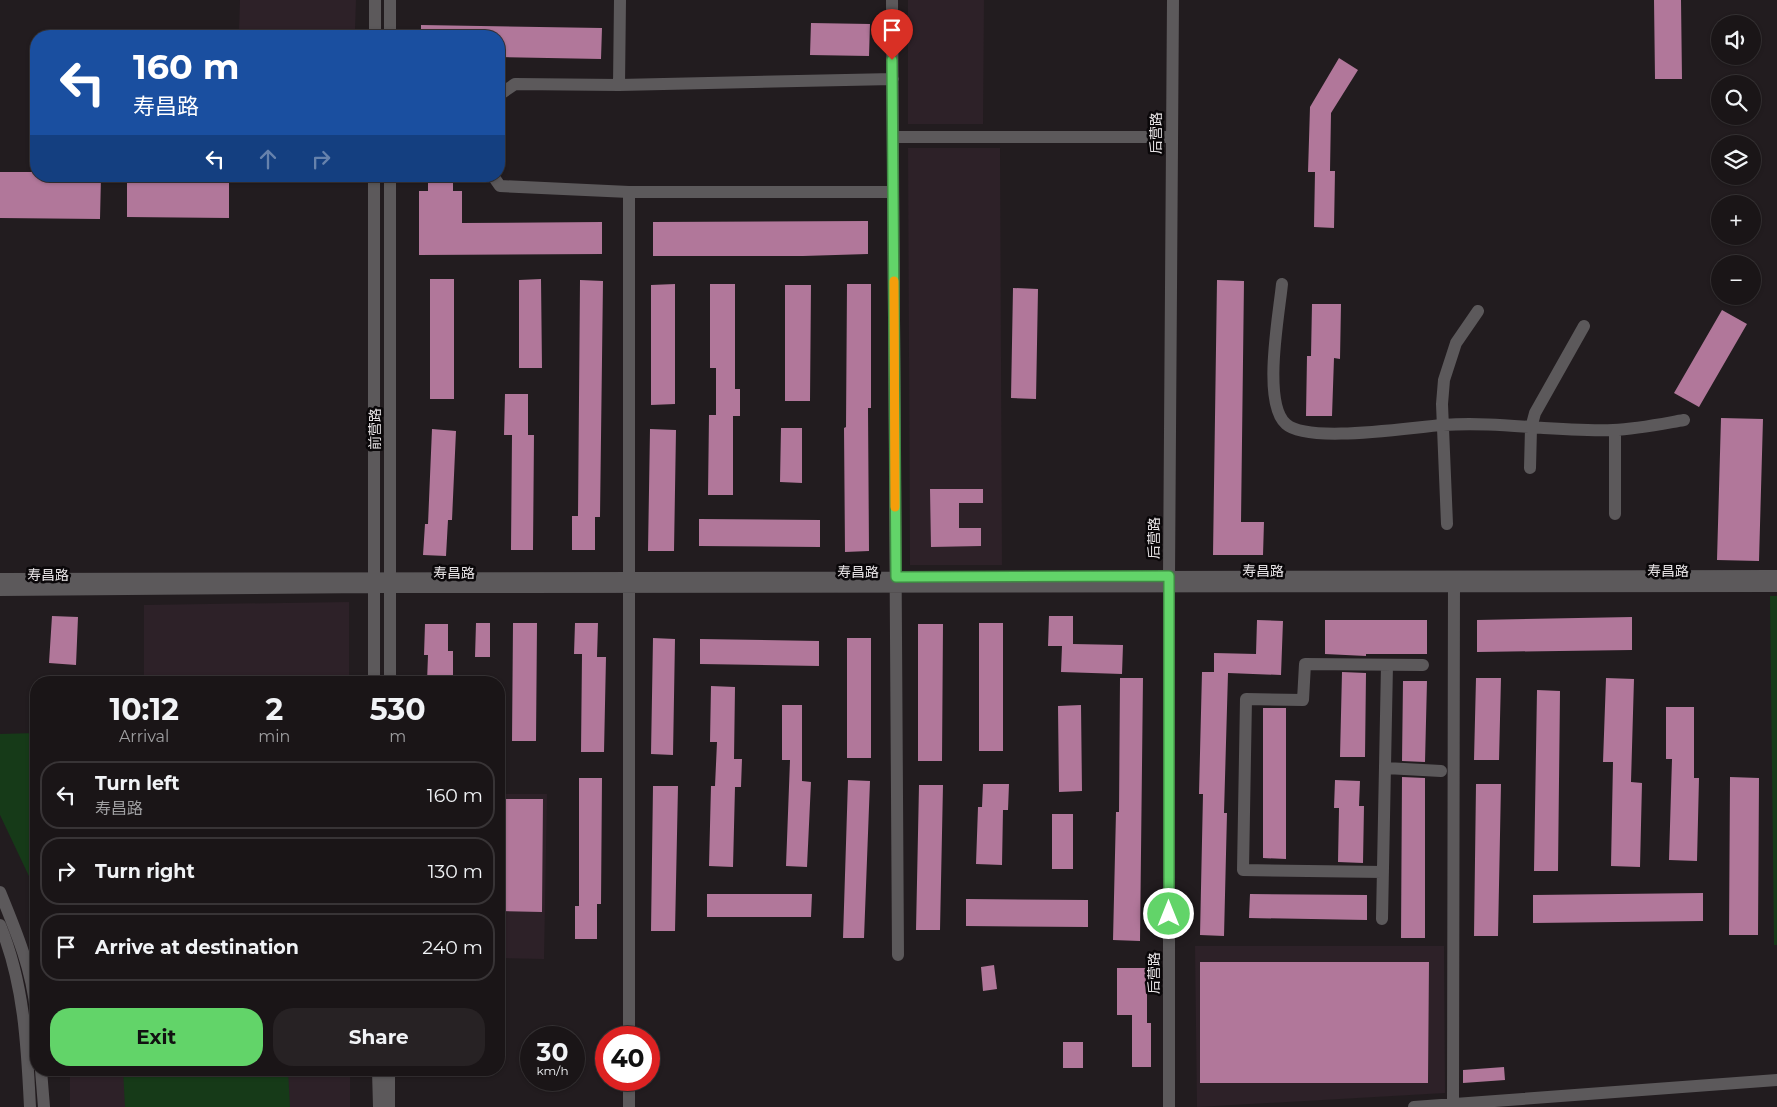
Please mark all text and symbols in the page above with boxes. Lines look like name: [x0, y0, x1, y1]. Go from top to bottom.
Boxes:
pin: [871, 9, 913, 60]
map controls: [1711, 15, 1761, 305]
button: sound: [1711, 15, 1761, 65]
icon: arrive: [878, 16, 906, 44]
text: 160 m: [133, 45, 239, 88]
icon: left: [50, 50, 115, 115]
button: search: [1711, 75, 1761, 125]
text: 寿昌路: [133, 93, 199, 120]
street label: 后营路: [1147, 112, 1165, 154]
button: layers: [1711, 135, 1761, 185]
icon: left: [201, 145, 229, 173]
icon: ahead: [254, 145, 282, 173]
icon: right: [307, 145, 335, 173]
button: +: [1711, 195, 1761, 245]
button: −: [1711, 255, 1761, 305]
street label: 前营路: [366, 408, 384, 450]
street label: 后营路: [1145, 517, 1163, 559]
street label: 寿昌路: [1242, 562, 1284, 580]
street label: 寿昌路: [1647, 562, 1689, 580]
street label: 寿昌路: [837, 563, 879, 581]
street label: 寿昌路: [433, 564, 475, 582]
street label: 寿昌路: [27, 566, 69, 584]
text: 10:12: [109, 691, 179, 728]
text: 2: [265, 691, 283, 728]
text: 530: [370, 691, 426, 728]
text: Arrival: [119, 727, 169, 746]
text: min: [258, 727, 290, 746]
text: m: [389, 727, 406, 746]
text: Turn left: [95, 772, 180, 795]
icon: left: [52, 781, 80, 809]
text: 160 m: [427, 784, 483, 807]
text: 寿昌路: [95, 799, 143, 818]
icon: right: [52, 857, 80, 885]
text: Turn right: [95, 860, 195, 883]
text: 130 m: [428, 860, 483, 883]
position arrow: [1142, 887, 1194, 939]
icon: arrive: [52, 933, 80, 961]
text: Arrive at destination: [95, 936, 299, 959]
text: 240 m: [422, 936, 483, 959]
street label: 后营路: [1145, 952, 1163, 994]
button: Exit: [50, 1008, 263, 1066]
button: Share: [273, 1008, 485, 1066]
speed limit sign: 40: [595, 1026, 660, 1091]
text: 30: [537, 1037, 568, 1067]
text: km/h: [536, 1063, 569, 1078]

